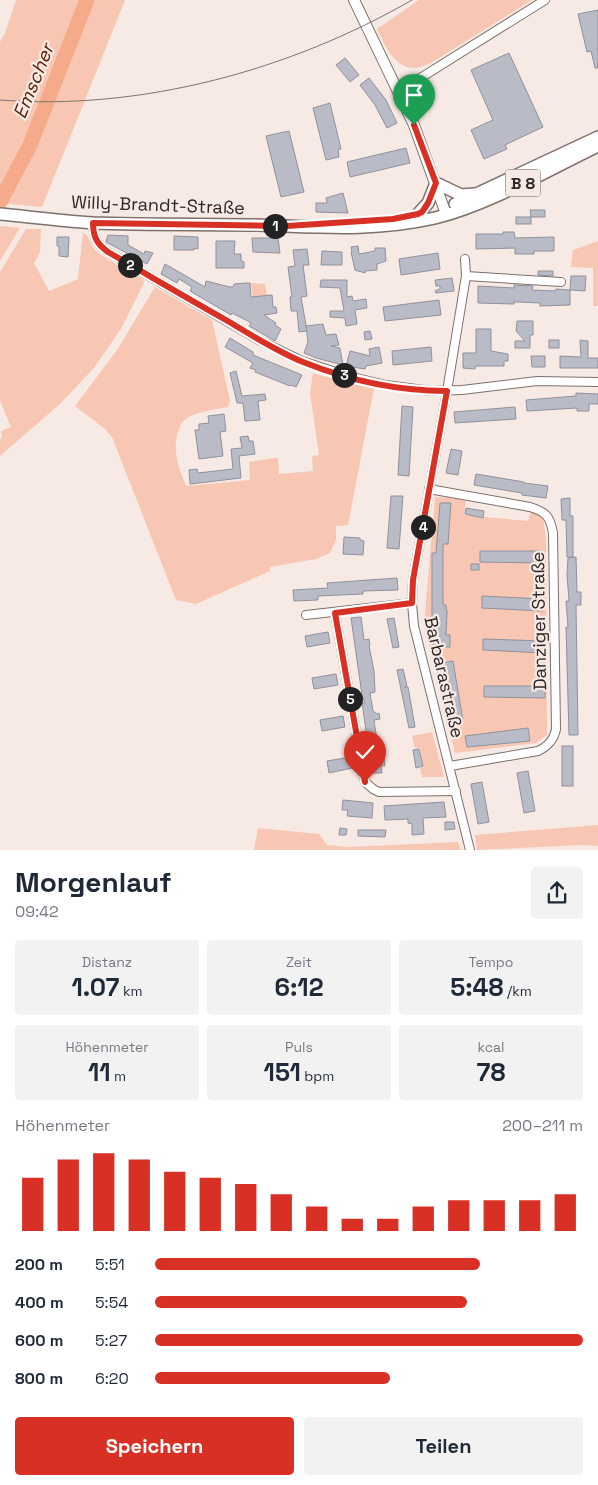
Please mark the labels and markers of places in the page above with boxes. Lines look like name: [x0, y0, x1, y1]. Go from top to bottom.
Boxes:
pin: [393, 74, 435, 125]
pin: 1: [262, 214, 288, 238]
pin: 2: [118, 252, 142, 278]
pin: 3: [332, 362, 356, 388]
pin: 4: [410, 514, 436, 540]
pin: 5: [338, 686, 362, 712]
pin: [344, 731, 386, 782]

